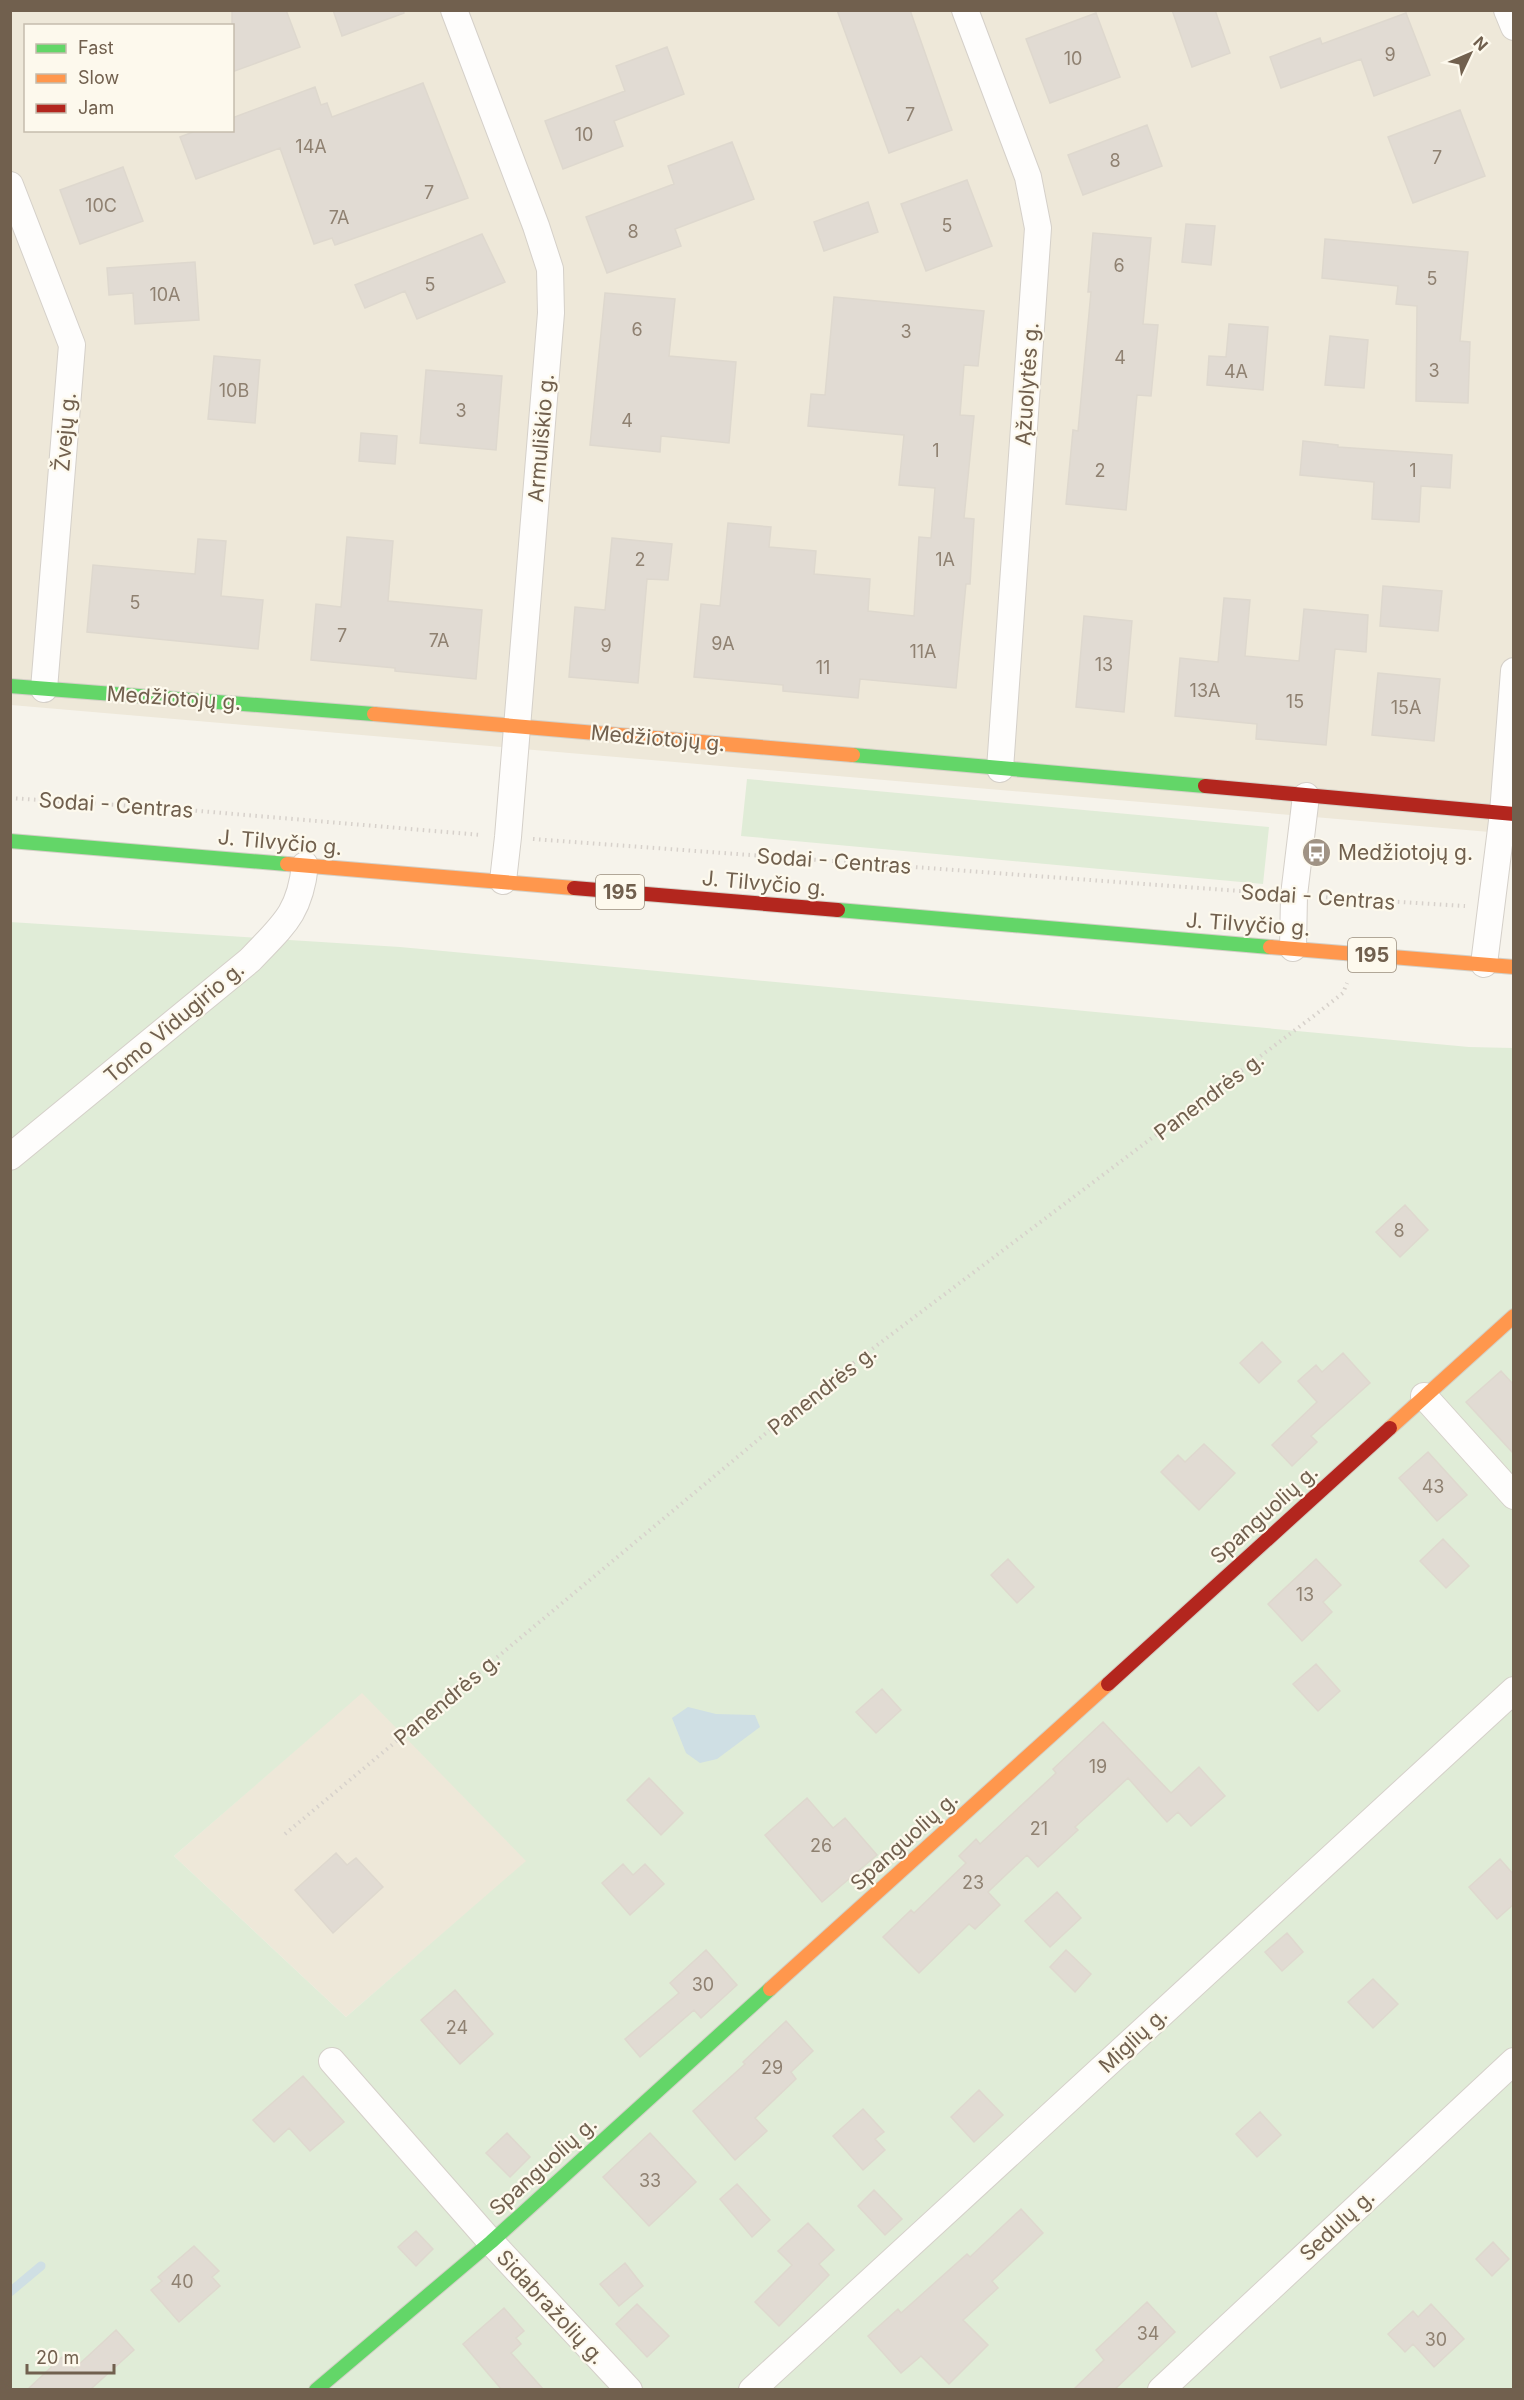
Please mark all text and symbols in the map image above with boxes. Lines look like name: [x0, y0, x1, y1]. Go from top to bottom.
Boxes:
legend: [24, 24, 234, 132]
north arrow: [1440, 24, 1500, 84]
text: N: [1469, 32, 1492, 55]
text: Fast: [78, 37, 114, 58]
house number: 9: [1384, 44, 1396, 65]
house number: 10: [1064, 48, 1082, 69]
text: Slow: [78, 67, 119, 88]
text: Jam: [78, 97, 114, 118]
house number: 7: [905, 104, 915, 125]
house number: 10: [575, 124, 593, 145]
house number: 14A: [295, 136, 327, 157]
house number: 7: [1432, 147, 1442, 168]
house number: 8: [1109, 150, 1121, 171]
house number: 7: [424, 182, 434, 203]
house number: 10C: [85, 195, 117, 216]
house number: 7A: [329, 207, 349, 228]
house number: 5: [942, 215, 952, 236]
house number: 8: [627, 221, 639, 242]
house number: 6: [1113, 255, 1125, 276]
house number: 5: [1427, 268, 1437, 289]
house number: 5: [425, 274, 435, 295]
house number: 10A: [149, 284, 181, 305]
house number: 6: [631, 319, 643, 340]
house number: 3: [900, 321, 912, 342]
street label: Ąžuolytės g.: [1010, 322, 1044, 446]
house number: 4: [1114, 347, 1126, 368]
house number: 3: [1428, 360, 1440, 381]
house number: 4A: [1224, 361, 1248, 382]
street label: Armuliškio g.: [523, 373, 559, 503]
house number: 10B: [219, 380, 249, 401]
street label: Žvejų g.: [48, 391, 81, 473]
house number: 3: [455, 400, 467, 421]
house number: 4: [621, 410, 633, 431]
house number: 1: [932, 440, 940, 461]
house number: 2: [1095, 460, 1105, 481]
house number: 1: [1409, 460, 1417, 481]
house number: 2: [635, 549, 645, 570]
house number: 1A: [935, 549, 955, 570]
house number: 5: [130, 592, 140, 613]
house number: 7: [337, 625, 347, 646]
house number: 7A: [429, 630, 449, 651]
house number: 9A: [711, 633, 735, 654]
house number: 9: [600, 635, 612, 656]
house number: 11A: [909, 641, 937, 662]
house number: 13: [1095, 654, 1113, 675]
house number: 11: [816, 657, 830, 678]
house number: 13A: [1190, 680, 1220, 701]
street label: Medžiotojų g.: [106, 681, 242, 715]
house number: 15: [1286, 691, 1304, 712]
house number: 15A: [1391, 697, 1421, 718]
street label: Medžiotojų g.: [590, 720, 726, 756]
street label: Sodai - Centras: [38, 787, 194, 823]
street label: J. Tilvyčio g.: [217, 824, 343, 860]
bus stop icon: Medžiotojų g.: [1301, 836, 1333, 868]
place label: Medžiotojų g.: [1338, 840, 1473, 865]
street label: Sodai - Centras: [756, 843, 912, 879]
street label: J. Tilvyčio g.: [701, 865, 827, 901]
road number: 195: [596, 875, 644, 909]
street label: Sodai - Centras: [1240, 879, 1396, 915]
street label: J. Tilvyčio g.: [1185, 907, 1311, 941]
road number: 195: [1348, 938, 1396, 972]
street label: Tomo Vidugirio g.: [99, 956, 249, 1088]
street label: Panendrės g.: [1149, 1047, 1269, 1145]
house number: 8: [1393, 1220, 1405, 1241]
street label: Panendrės g.: [763, 1340, 881, 1440]
street label: Spanguolių g.: [1205, 1459, 1323, 1569]
house number: 43: [1422, 1476, 1444, 1497]
house number: 13: [1296, 1584, 1314, 1605]
street label: Panendrės g.: [389, 1647, 505, 1751]
house number: 19: [1089, 1756, 1107, 1777]
street label: Spanguolių g.: [845, 1786, 963, 1896]
house number: 21: [1030, 1818, 1048, 1839]
house number: 26: [810, 1835, 832, 1856]
house number: 23: [962, 1872, 984, 1893]
house number: 30: [692, 1974, 714, 1995]
street label: Miglių g.: [1094, 2002, 1172, 2078]
house number: 24: [446, 2017, 468, 2038]
house number: 29: [761, 2057, 783, 2078]
street label: Spanguolių g.: [484, 2111, 602, 2221]
house number: 33: [639, 2170, 661, 2191]
street label: Sedulų g.: [1294, 2184, 1380, 2266]
street label: Sidabražolių g.: [492, 2245, 610, 2369]
house number: 40: [171, 2271, 193, 2292]
house number: 34: [1137, 2323, 1159, 2344]
house number: 30: [1425, 2329, 1447, 2350]
scale bar: [27, 2337, 114, 2375]
text: 20 m: [36, 2347, 79, 2368]

